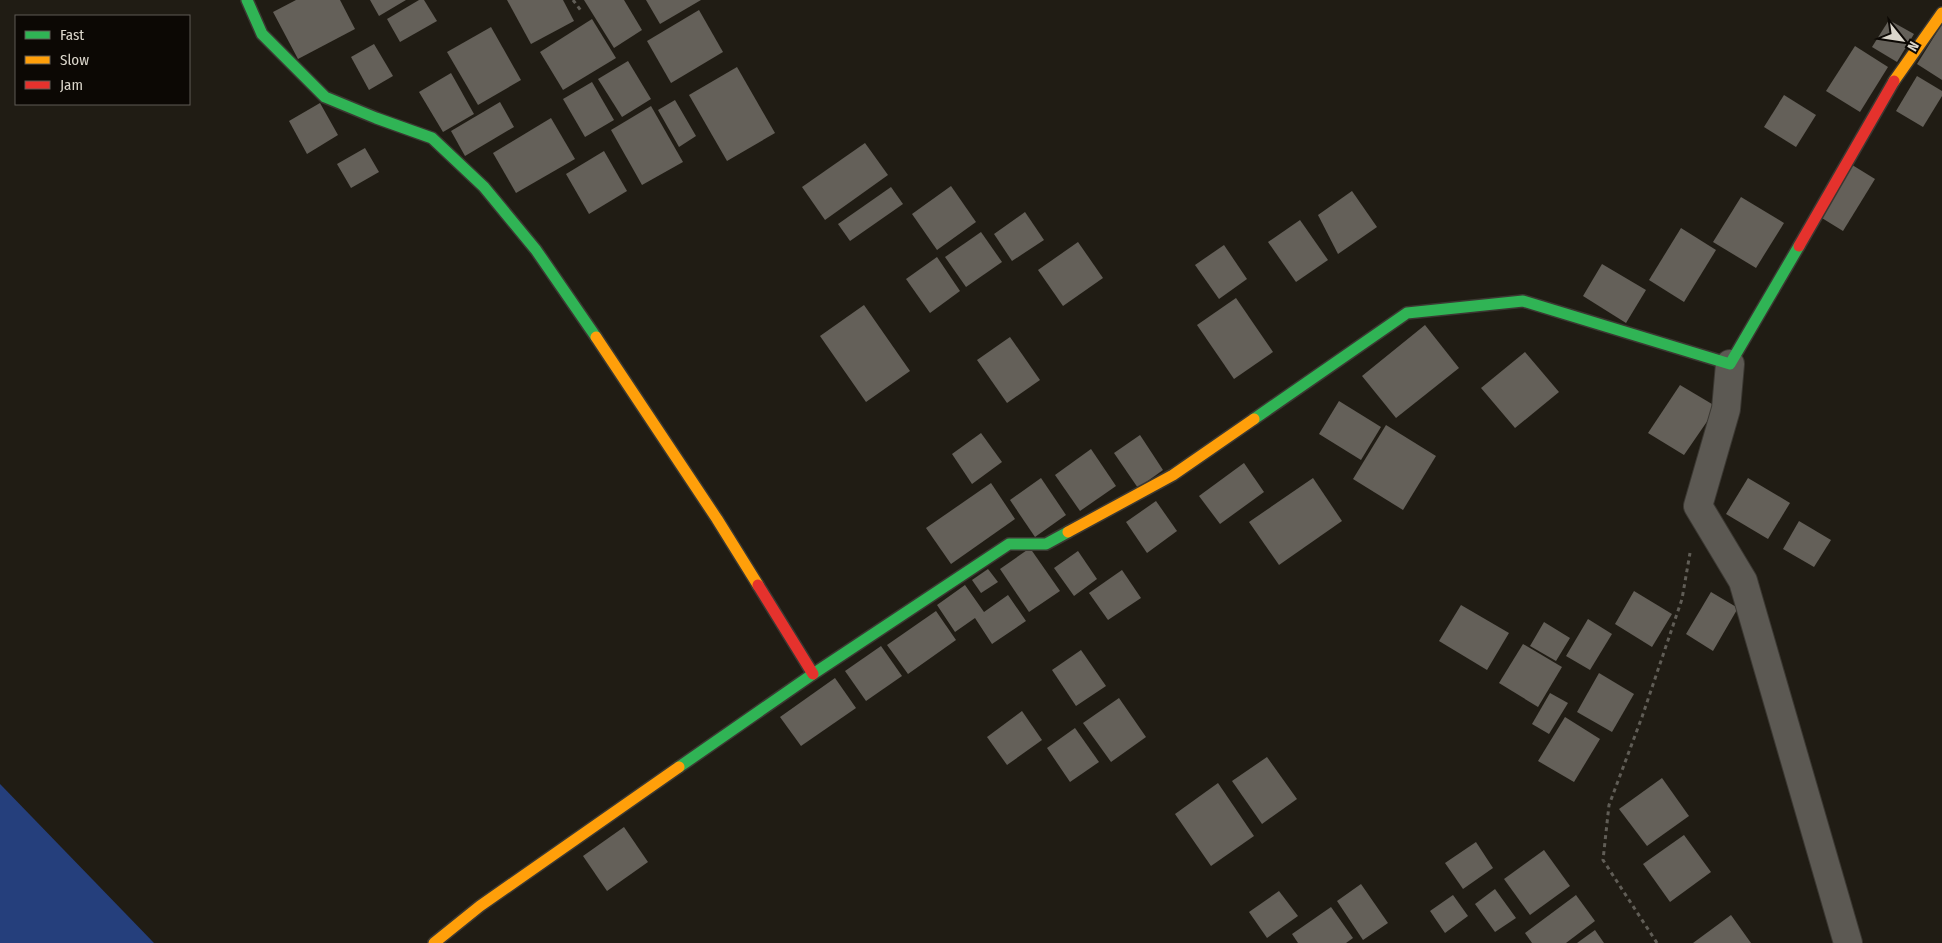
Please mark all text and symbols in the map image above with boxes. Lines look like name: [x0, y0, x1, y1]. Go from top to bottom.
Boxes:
legend: [15, 15, 190, 105]
north arrow: [1877, 15, 1927, 65]
text: Fast: [60, 26, 84, 44]
text: N: [1903, 38, 1922, 54]
text: Slow: [60, 51, 89, 69]
text: Jam: [60, 76, 83, 94]

